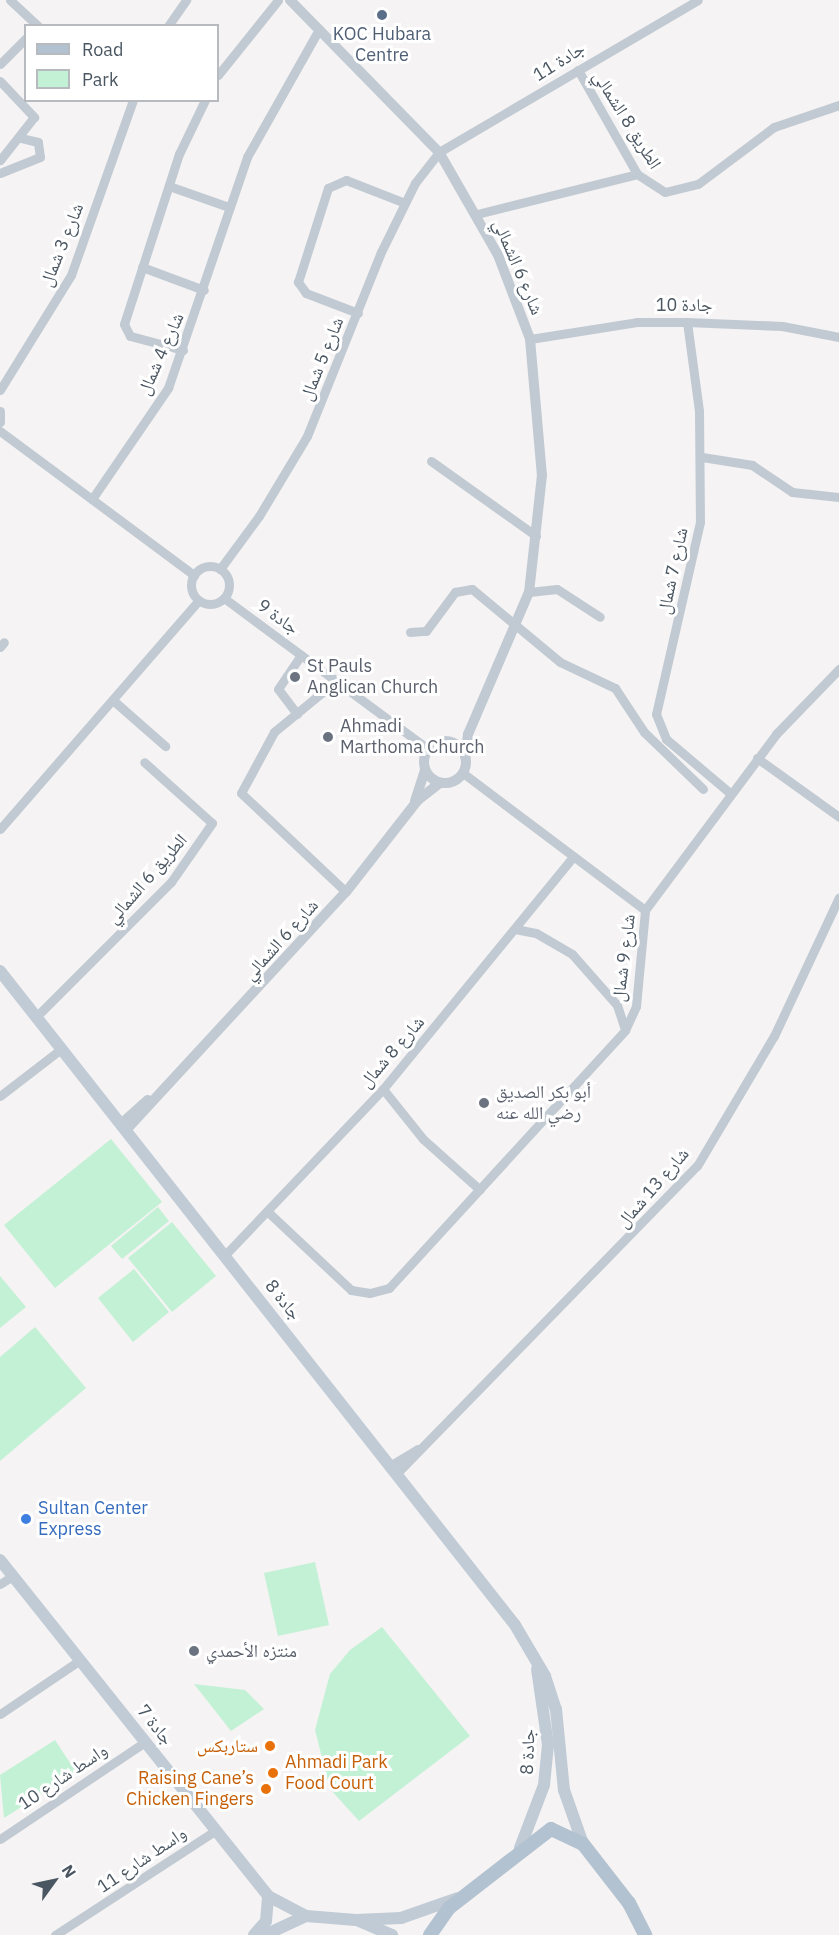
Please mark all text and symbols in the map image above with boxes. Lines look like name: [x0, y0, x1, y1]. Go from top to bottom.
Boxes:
marker: KOC Hubara Centre: [375, 8, 389, 22]
legend: [24, 24, 219, 102]
place label: KOC Hubara Centre: [333, 24, 431, 66]
text: Road: [82, 38, 123, 61]
street label: جادة 11: [529, 38, 589, 86]
street label: الطريق 8 الشمالي: [588, 67, 666, 173]
text: Park: [82, 68, 118, 91]
street label: شارع 3 شمال: [35, 200, 89, 290]
street label: شارع 6 الشمالي: [488, 216, 548, 318]
street label: جادة 10: [656, 294, 712, 316]
street label: شارع 4 شمال: [133, 309, 189, 399]
street label: شارع 5 شمال: [295, 314, 349, 404]
street label: شارع 7 شمال: [653, 526, 693, 616]
street label: جادة 9: [253, 595, 303, 639]
place label: St Pauls Anglican Church: [307, 656, 438, 698]
marker: St Pauls Anglican Church: [288, 670, 302, 684]
place label: Ahmadi Marthoma Church: [340, 716, 485, 758]
marker: Ahmadi Marthoma Church: [321, 730, 335, 744]
street label: الطريق 6 الشمالي: [102, 830, 192, 928]
street label: شارع 6 الشمالي: [239, 895, 323, 985]
street label: شارع 9 شمال: [608, 913, 640, 1003]
street label: شارع 8 شمال: [355, 1012, 429, 1092]
place label: أبو بكر الصديق رضي الله عنه: [496, 1082, 591, 1124]
marker: أبو بكر الصديق رضي الله عنه: [477, 1096, 491, 1110]
street label: شارع 13 شمال: [612, 1144, 694, 1232]
street label: جادة 8: [260, 1275, 306, 1325]
place label: Sultan Center Express: [38, 1498, 148, 1540]
marker: Sultan Center Express: [19, 1512, 33, 1526]
place label: منتزه الأحمدي: [206, 1640, 297, 1662]
marker: منتزه الأحمدي: [187, 1644, 201, 1658]
street label: جادة 7: [132, 1700, 178, 1750]
street label: جادة 8: [516, 1729, 540, 1775]
place label: ستاربكس: [197, 1735, 258, 1757]
street label: واسط شارع 10: [14, 1739, 112, 1815]
marker: ستاربكس: [263, 1739, 277, 1753]
place label: Ahmadi Park Food Court: [285, 1752, 388, 1794]
marker: Ahmadi Park Food Court: [266, 1766, 280, 1780]
place label: Raising Cane’s Chicken Fingers: [126, 1768, 254, 1810]
marker: Raising Cane’s Chicken Fingers: [259, 1782, 273, 1796]
street label: واسط شارع 11: [93, 1822, 191, 1898]
north arrow: [24, 1851, 84, 1911]
text: N: [58, 1861, 81, 1882]

